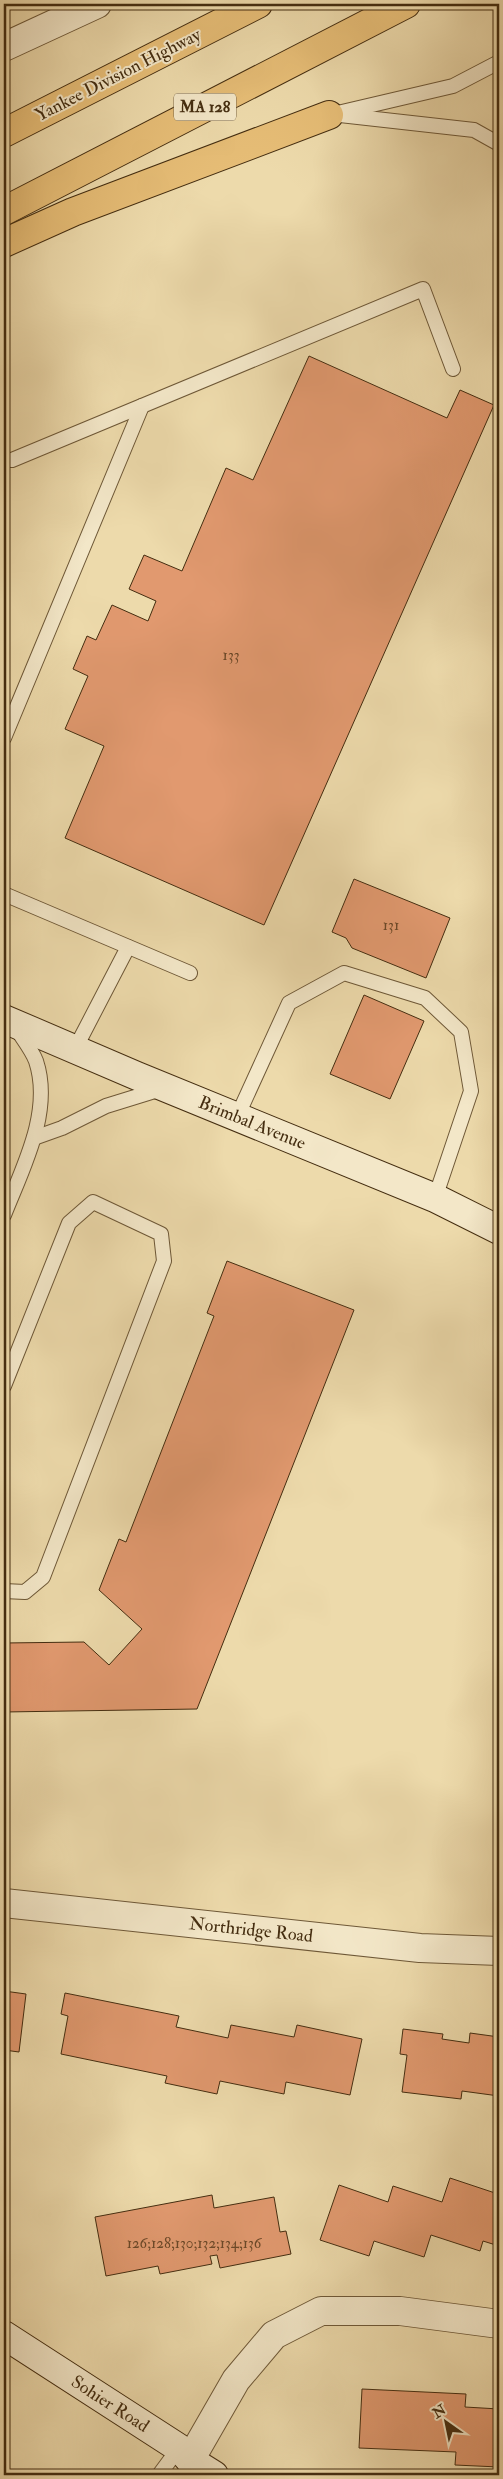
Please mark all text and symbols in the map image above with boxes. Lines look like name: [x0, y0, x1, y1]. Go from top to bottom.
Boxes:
street label: Yankee Division Highway: [31, 23, 206, 127]
road number: MA 128: [174, 94, 236, 120]
house number: 133: [223, 646, 239, 665]
house number: 131: [383, 916, 399, 935]
street label: Brimbal Avenue: [195, 1091, 310, 1155]
street label: Northridge Road: [188, 1912, 314, 1948]
house number: 126;128;130;132;134;136: [127, 2234, 263, 2253]
street label: Sohier Road: [67, 2370, 153, 2438]
north arrow: [420, 2396, 470, 2446]
text: N: [428, 2401, 449, 2423]

